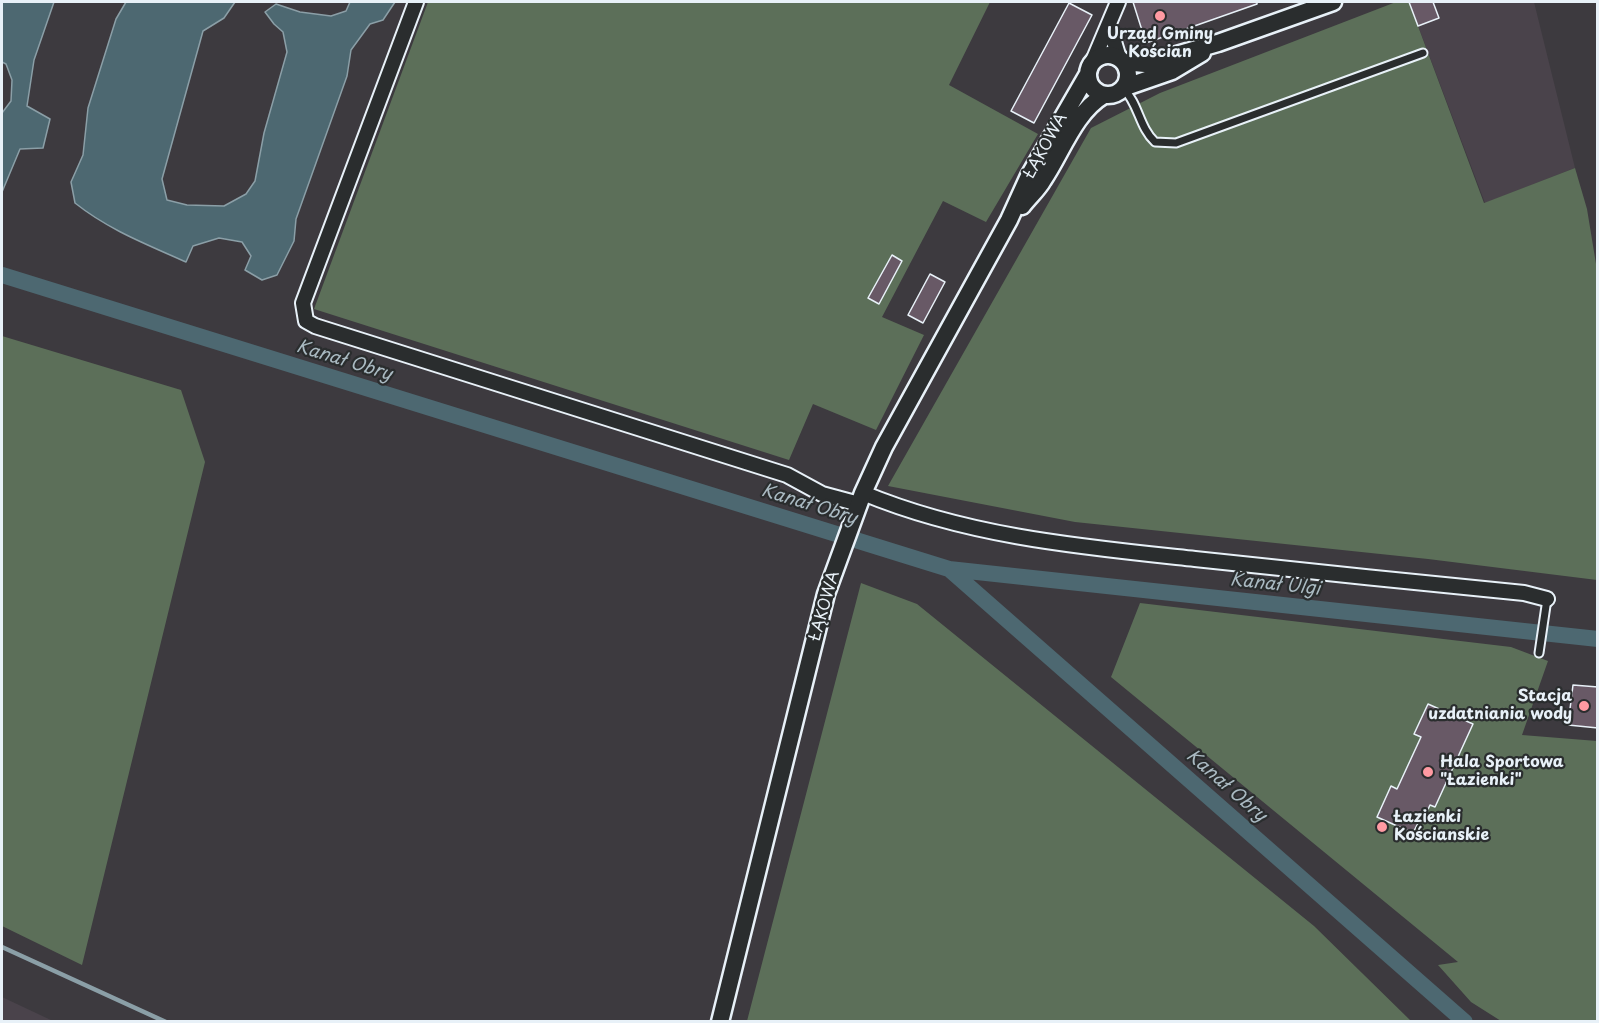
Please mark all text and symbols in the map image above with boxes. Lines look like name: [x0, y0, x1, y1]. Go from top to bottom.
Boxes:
marker: Urząd Gminy Kościan: [1153, 9, 1167, 23]
place label: Urząd Gminy Kościan: [1107, 25, 1213, 63]
street label: ŁĄKOWA: [1020, 110, 1072, 182]
water label: Kanał Obry: [293, 336, 395, 386]
water label: Kanał Obry: [758, 480, 860, 530]
street label: ŁĄKOWA: [806, 569, 844, 643]
water label: Kanał Ulgi: [1229, 570, 1321, 600]
place label: Stacja uzdatniania wody: [1428, 687, 1572, 725]
marker: Stacja uzdatniania wody: [1577, 699, 1591, 713]
water label: Kanał Obry: [1181, 745, 1271, 827]
place label: Hala Sportowa "Łazienki": [1440, 753, 1564, 791]
marker: Hala Sportowa "Łazienki": [1421, 765, 1435, 779]
place label: Łazienki Kościanskie: [1394, 808, 1489, 846]
marker: Łazienki Kościanskie: [1375, 820, 1389, 834]

